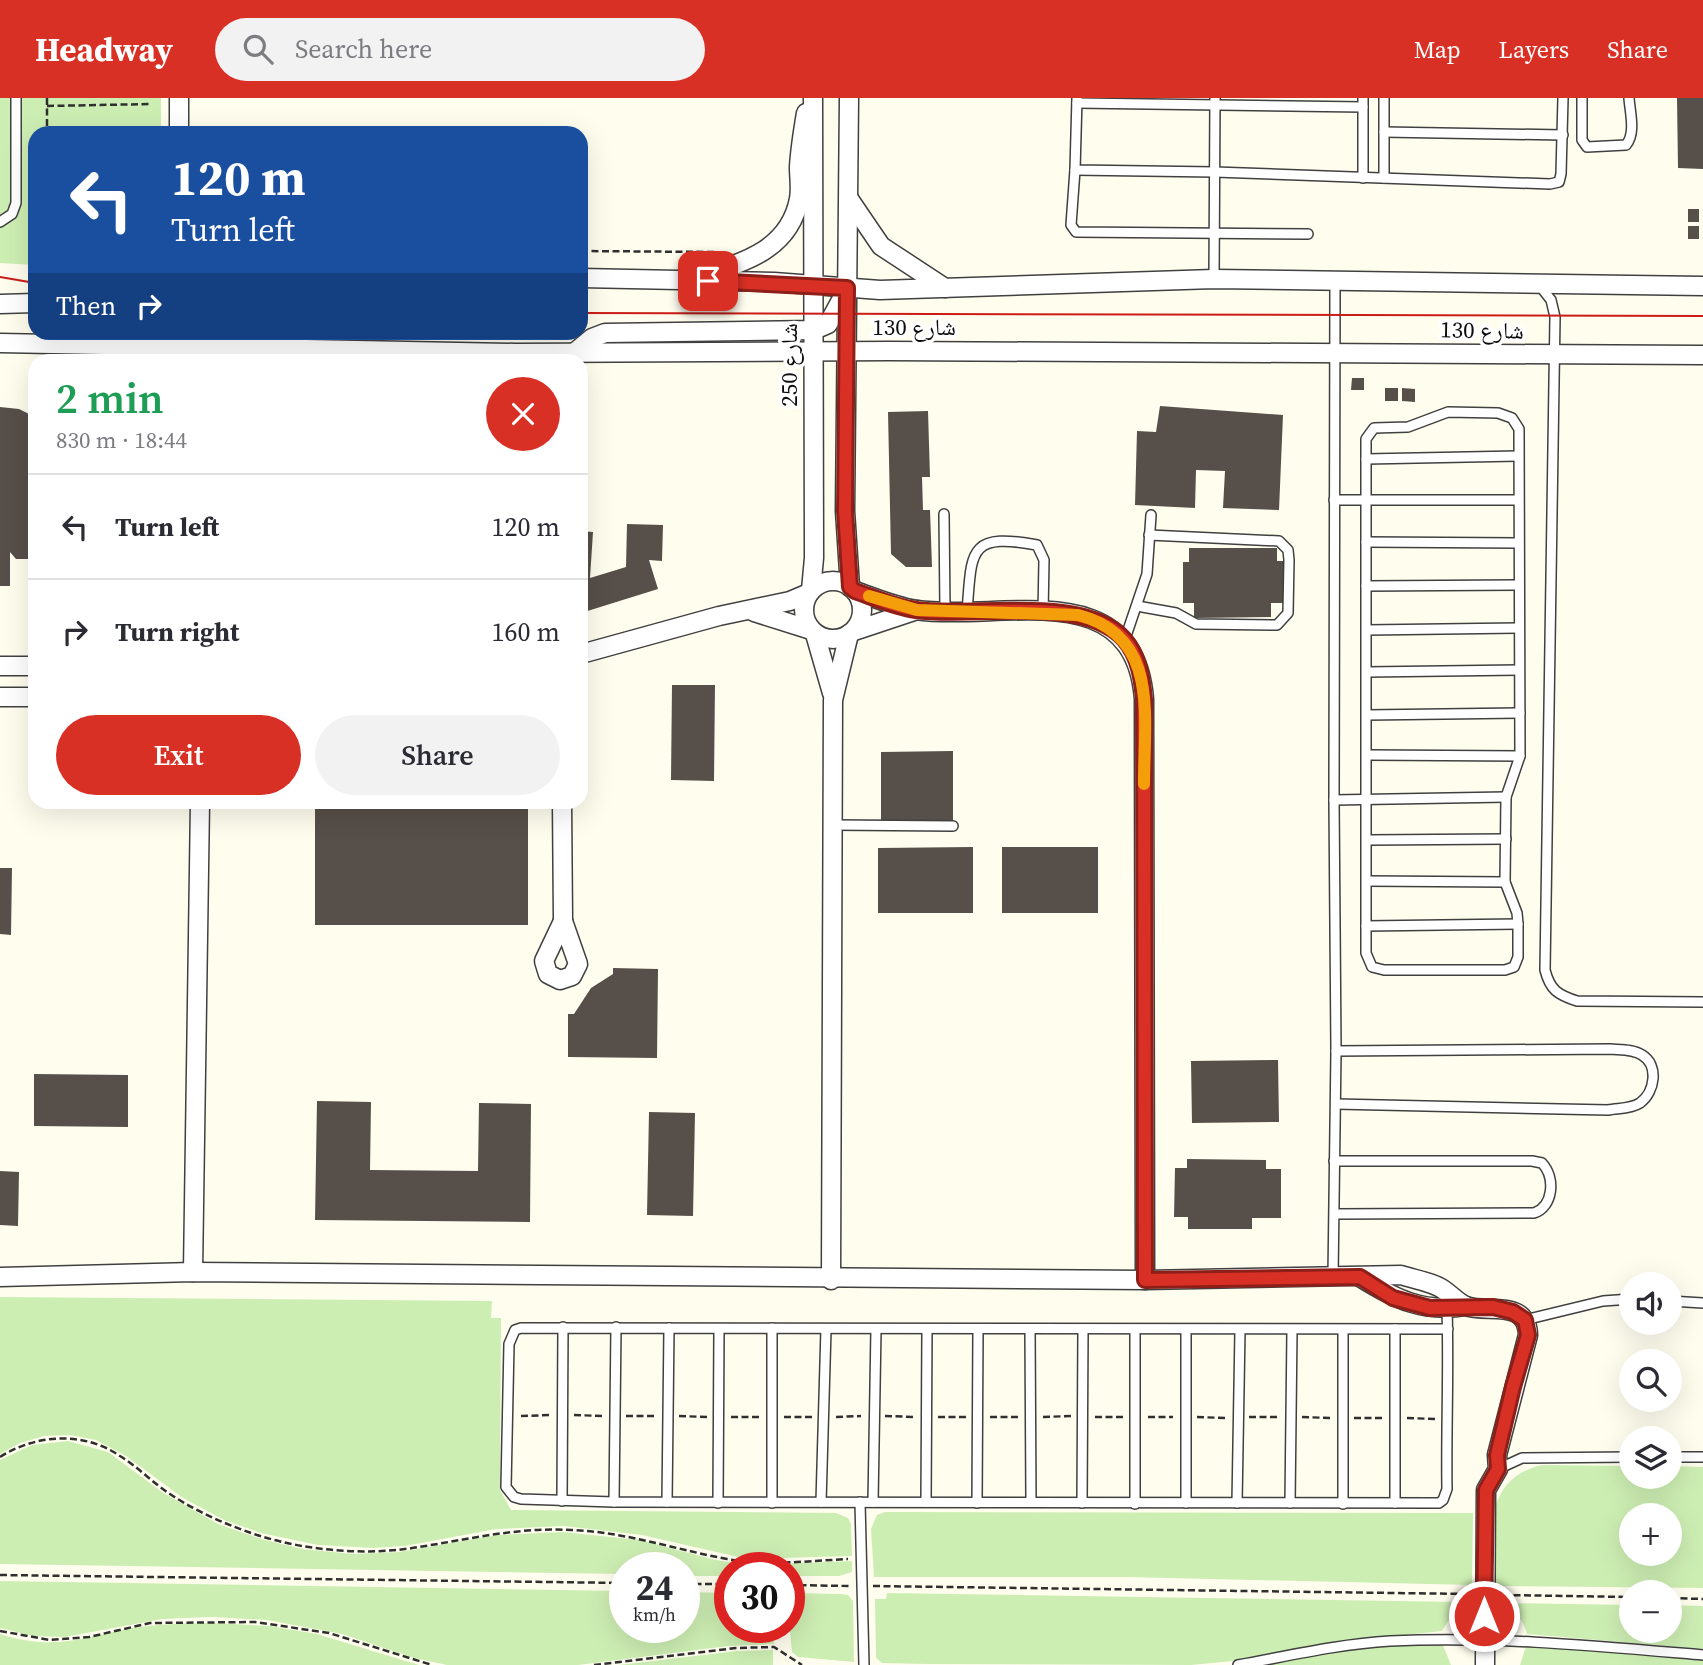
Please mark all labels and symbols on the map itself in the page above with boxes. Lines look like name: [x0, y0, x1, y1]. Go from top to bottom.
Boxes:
pin: [678, 251, 738, 311]
street label: شارع 130: [872, 311, 956, 343]
street label: شارع 130: [1440, 313, 1524, 347]
street label: شارع 250: [773, 323, 805, 407]
speed limit sign: 30: [714, 1552, 805, 1643]
position arrow: [1447, 1579, 1521, 1653]

